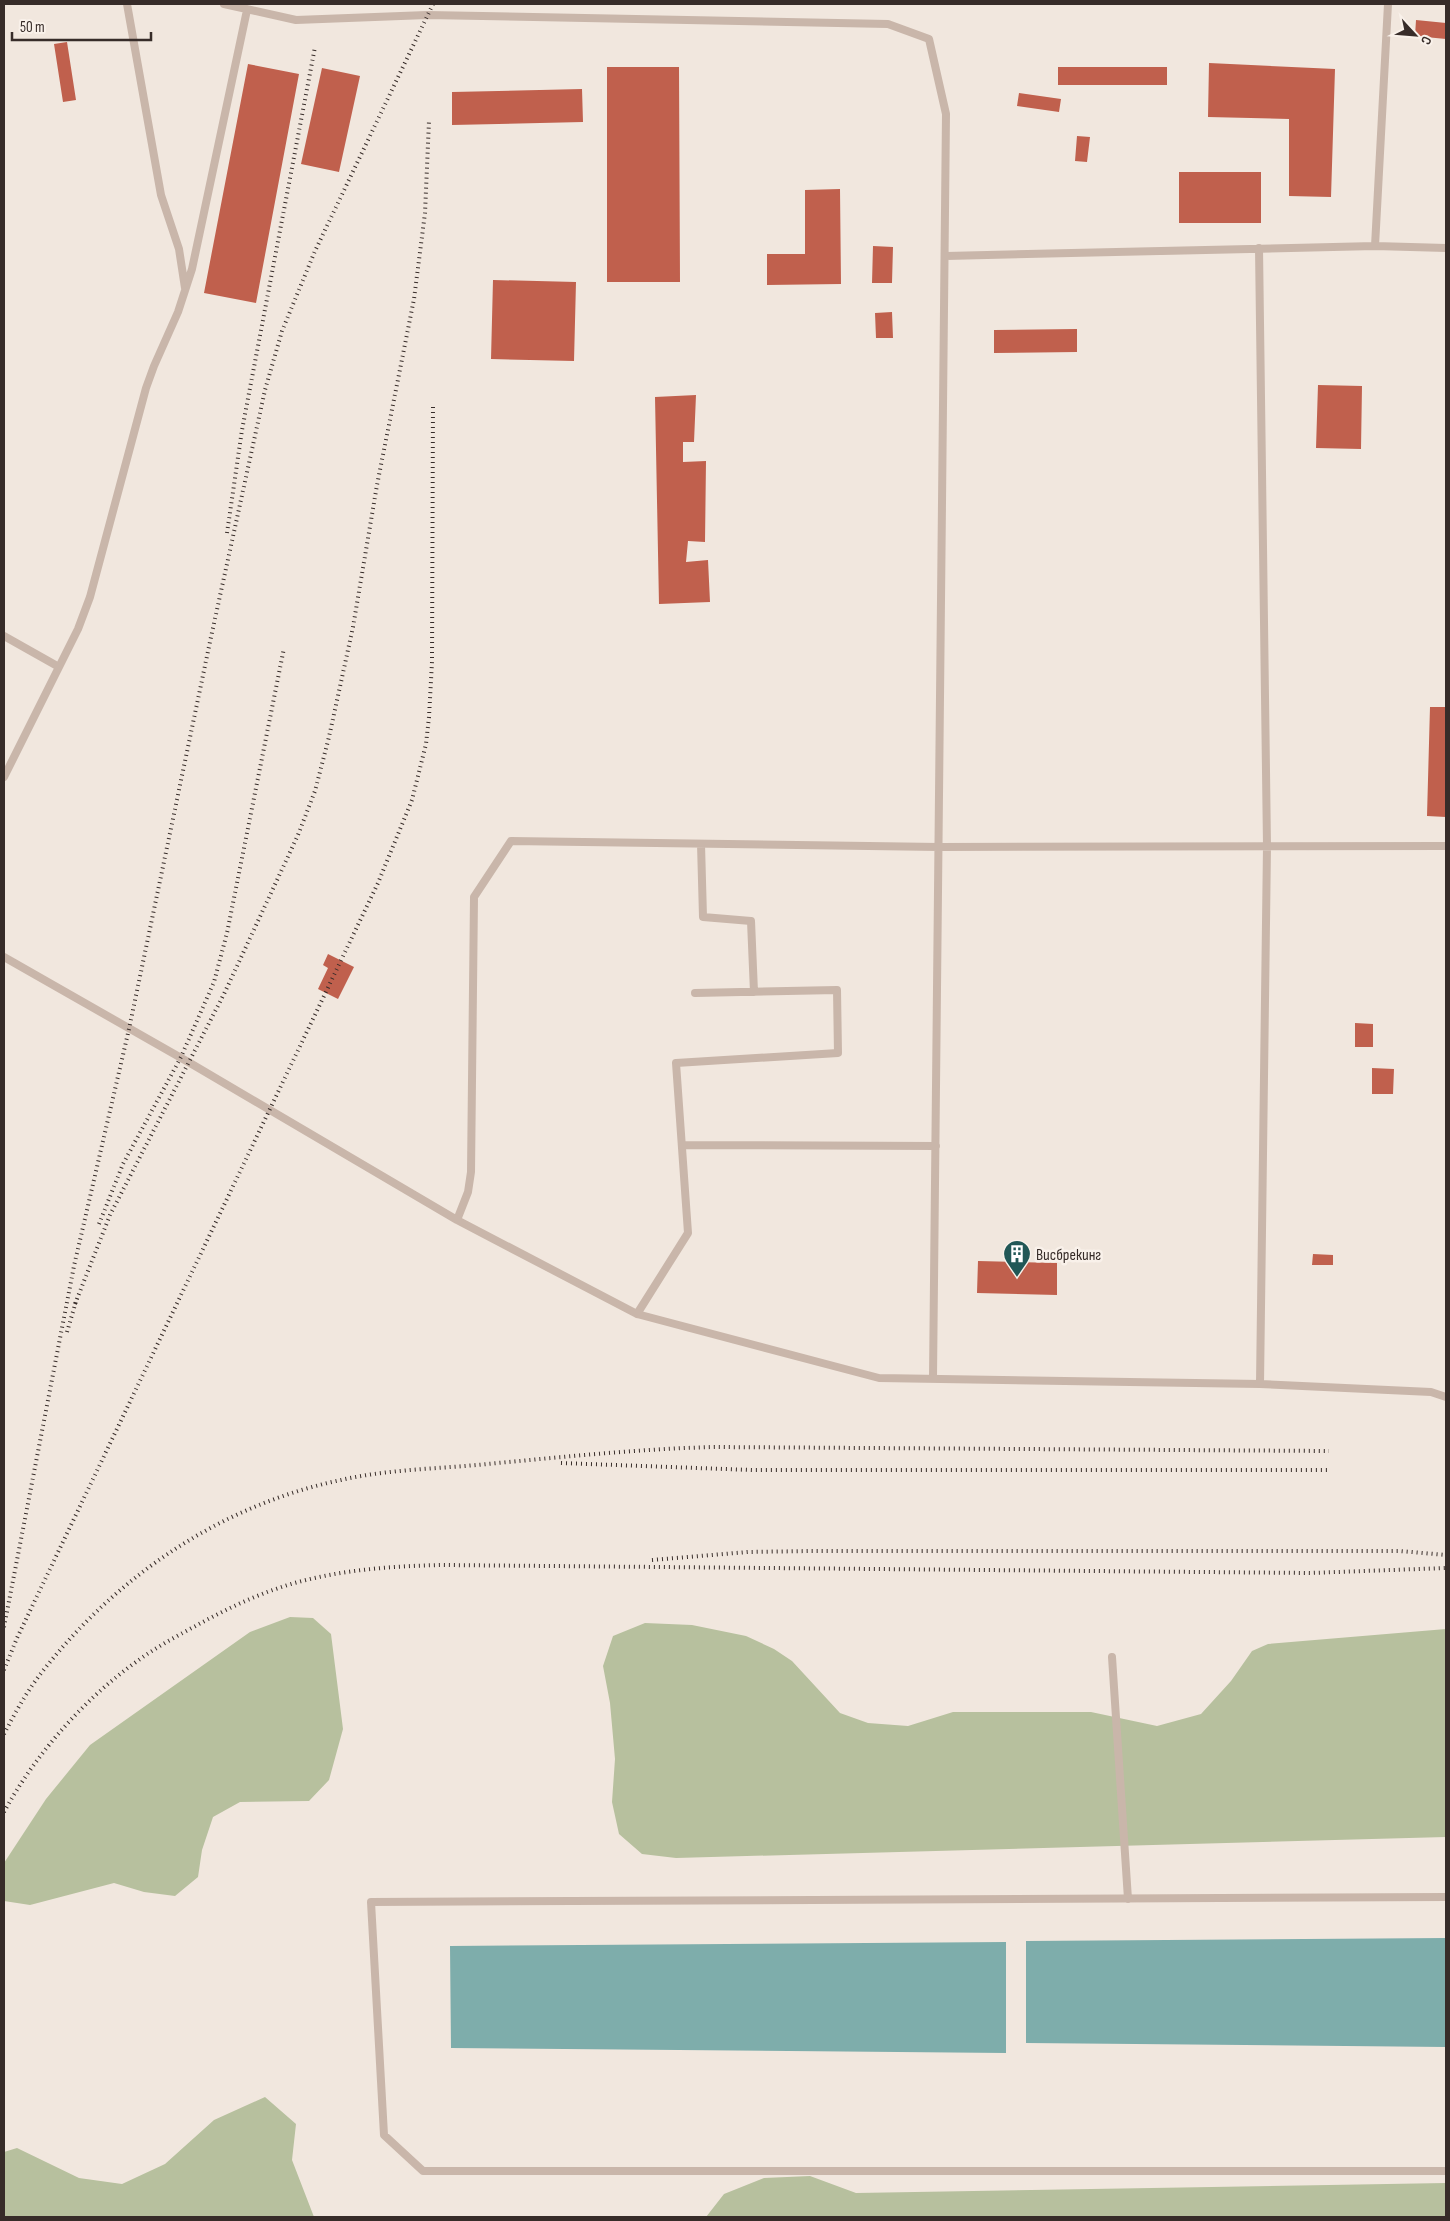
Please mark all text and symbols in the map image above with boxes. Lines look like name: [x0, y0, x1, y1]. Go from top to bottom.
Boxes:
scale bar: [12, 10, 151, 42]
north arrow: [1390, 10, 1440, 60]
text: 50 m: [20, 18, 45, 37]
text: С: [1417, 34, 1435, 47]
building icon: Висбрекинг: [1002, 1239, 1032, 1278]
place label: Висбрекинг: [1036, 1246, 1101, 1265]

